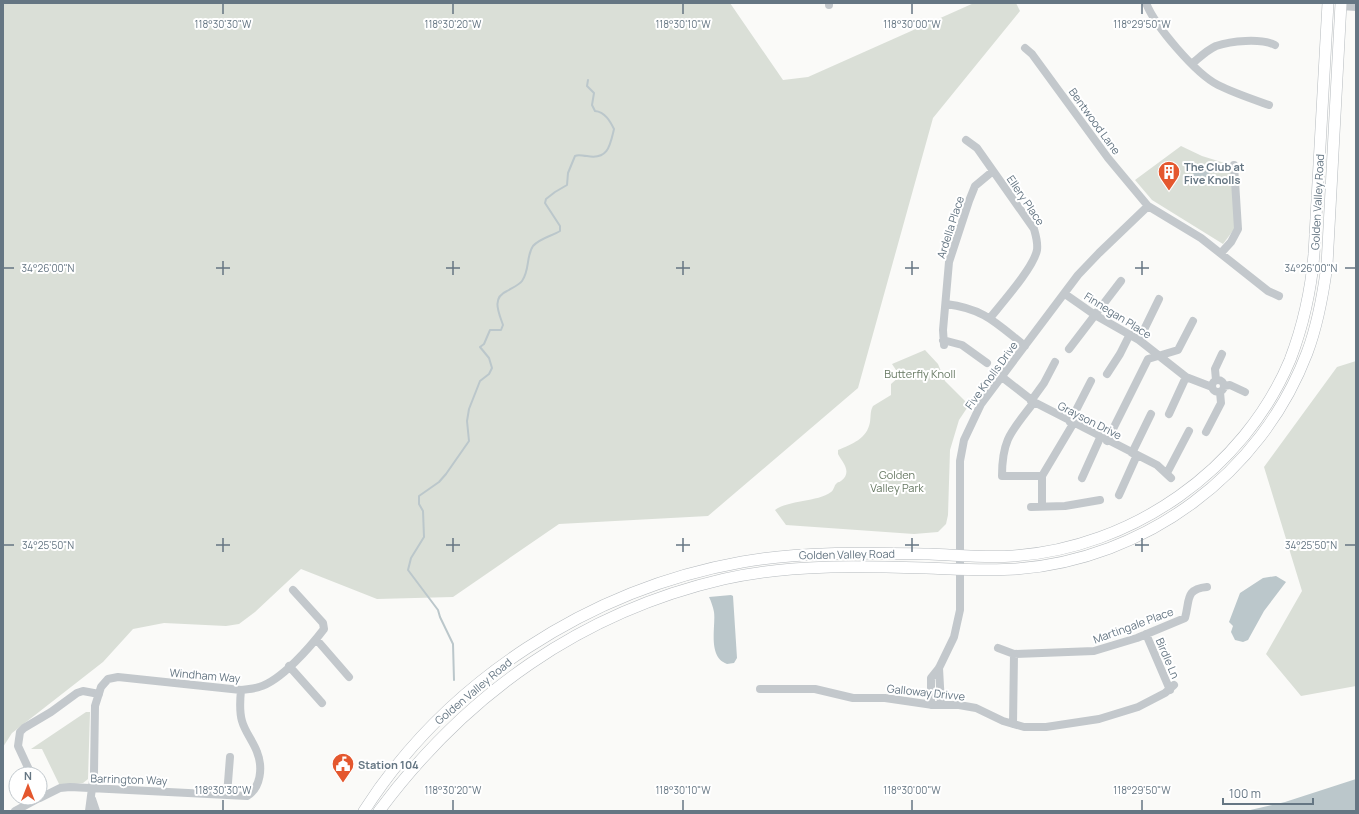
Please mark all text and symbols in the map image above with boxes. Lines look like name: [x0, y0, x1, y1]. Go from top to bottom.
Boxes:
text: 118°30'30"W: [195, 17, 252, 31]
text: 118°30'20"W: [425, 17, 482, 31]
text: 118°30'10"W: [655, 17, 711, 31]
text: 118°30'00"W: [883, 17, 941, 31]
text: 118°29'50"W: [1113, 17, 1171, 31]
street label: Bentwood Lane: [1066, 85, 1124, 158]
street label: Golden Valley Road: [1307, 154, 1327, 250]
building icon: The Club at Five Knolls: [1156, 159, 1182, 192]
place label: The Club at Five Knolls: [1184, 159, 1245, 187]
street label: Ellery Place: [1004, 172, 1049, 228]
street label: Ardella Place: [933, 193, 967, 260]
text: 34°26'00"N: [22, 261, 75, 275]
text: 34°26'00"N: [1285, 261, 1338, 275]
street label: Finnegan Place: [1082, 288, 1155, 342]
street label: Five Knolls Drive: [961, 338, 1021, 412]
park label: Butterfly Knoll: [884, 366, 956, 381]
street label: Grayson Drive: [1055, 397, 1125, 443]
park label: Golden Valley Park: [870, 467, 924, 495]
text: 34°25'50"N: [22, 538, 74, 552]
text: 34°25'50"N: [1285, 538, 1337, 552]
street label: Golden Valley Road: [799, 546, 895, 562]
street label: Martingale Place: [1091, 603, 1176, 646]
street label: Birdle Ln: [1153, 635, 1183, 681]
street label: Golden Valley Road: [431, 654, 515, 728]
street label: Windham Way: [169, 664, 241, 686]
street label: Galloway Drivve: [886, 680, 966, 704]
public building icon: Station 104: [330, 751, 356, 784]
place label: Station 104: [358, 757, 419, 772]
north arrow: [8, 766, 48, 806]
text: N: [24, 768, 32, 783]
street label: Barrington Way: [90, 770, 168, 788]
scale bar: [1223, 780, 1313, 806]
text: 118°30'30"W: [195, 783, 252, 797]
text: 118°30'20"W: [425, 783, 482, 797]
text: 118°30'10"W: [655, 783, 711, 797]
text: 118°30'00"W: [883, 783, 941, 797]
text: 118°29'50"W: [1113, 783, 1171, 797]
text: 100 m: [1229, 785, 1261, 802]

